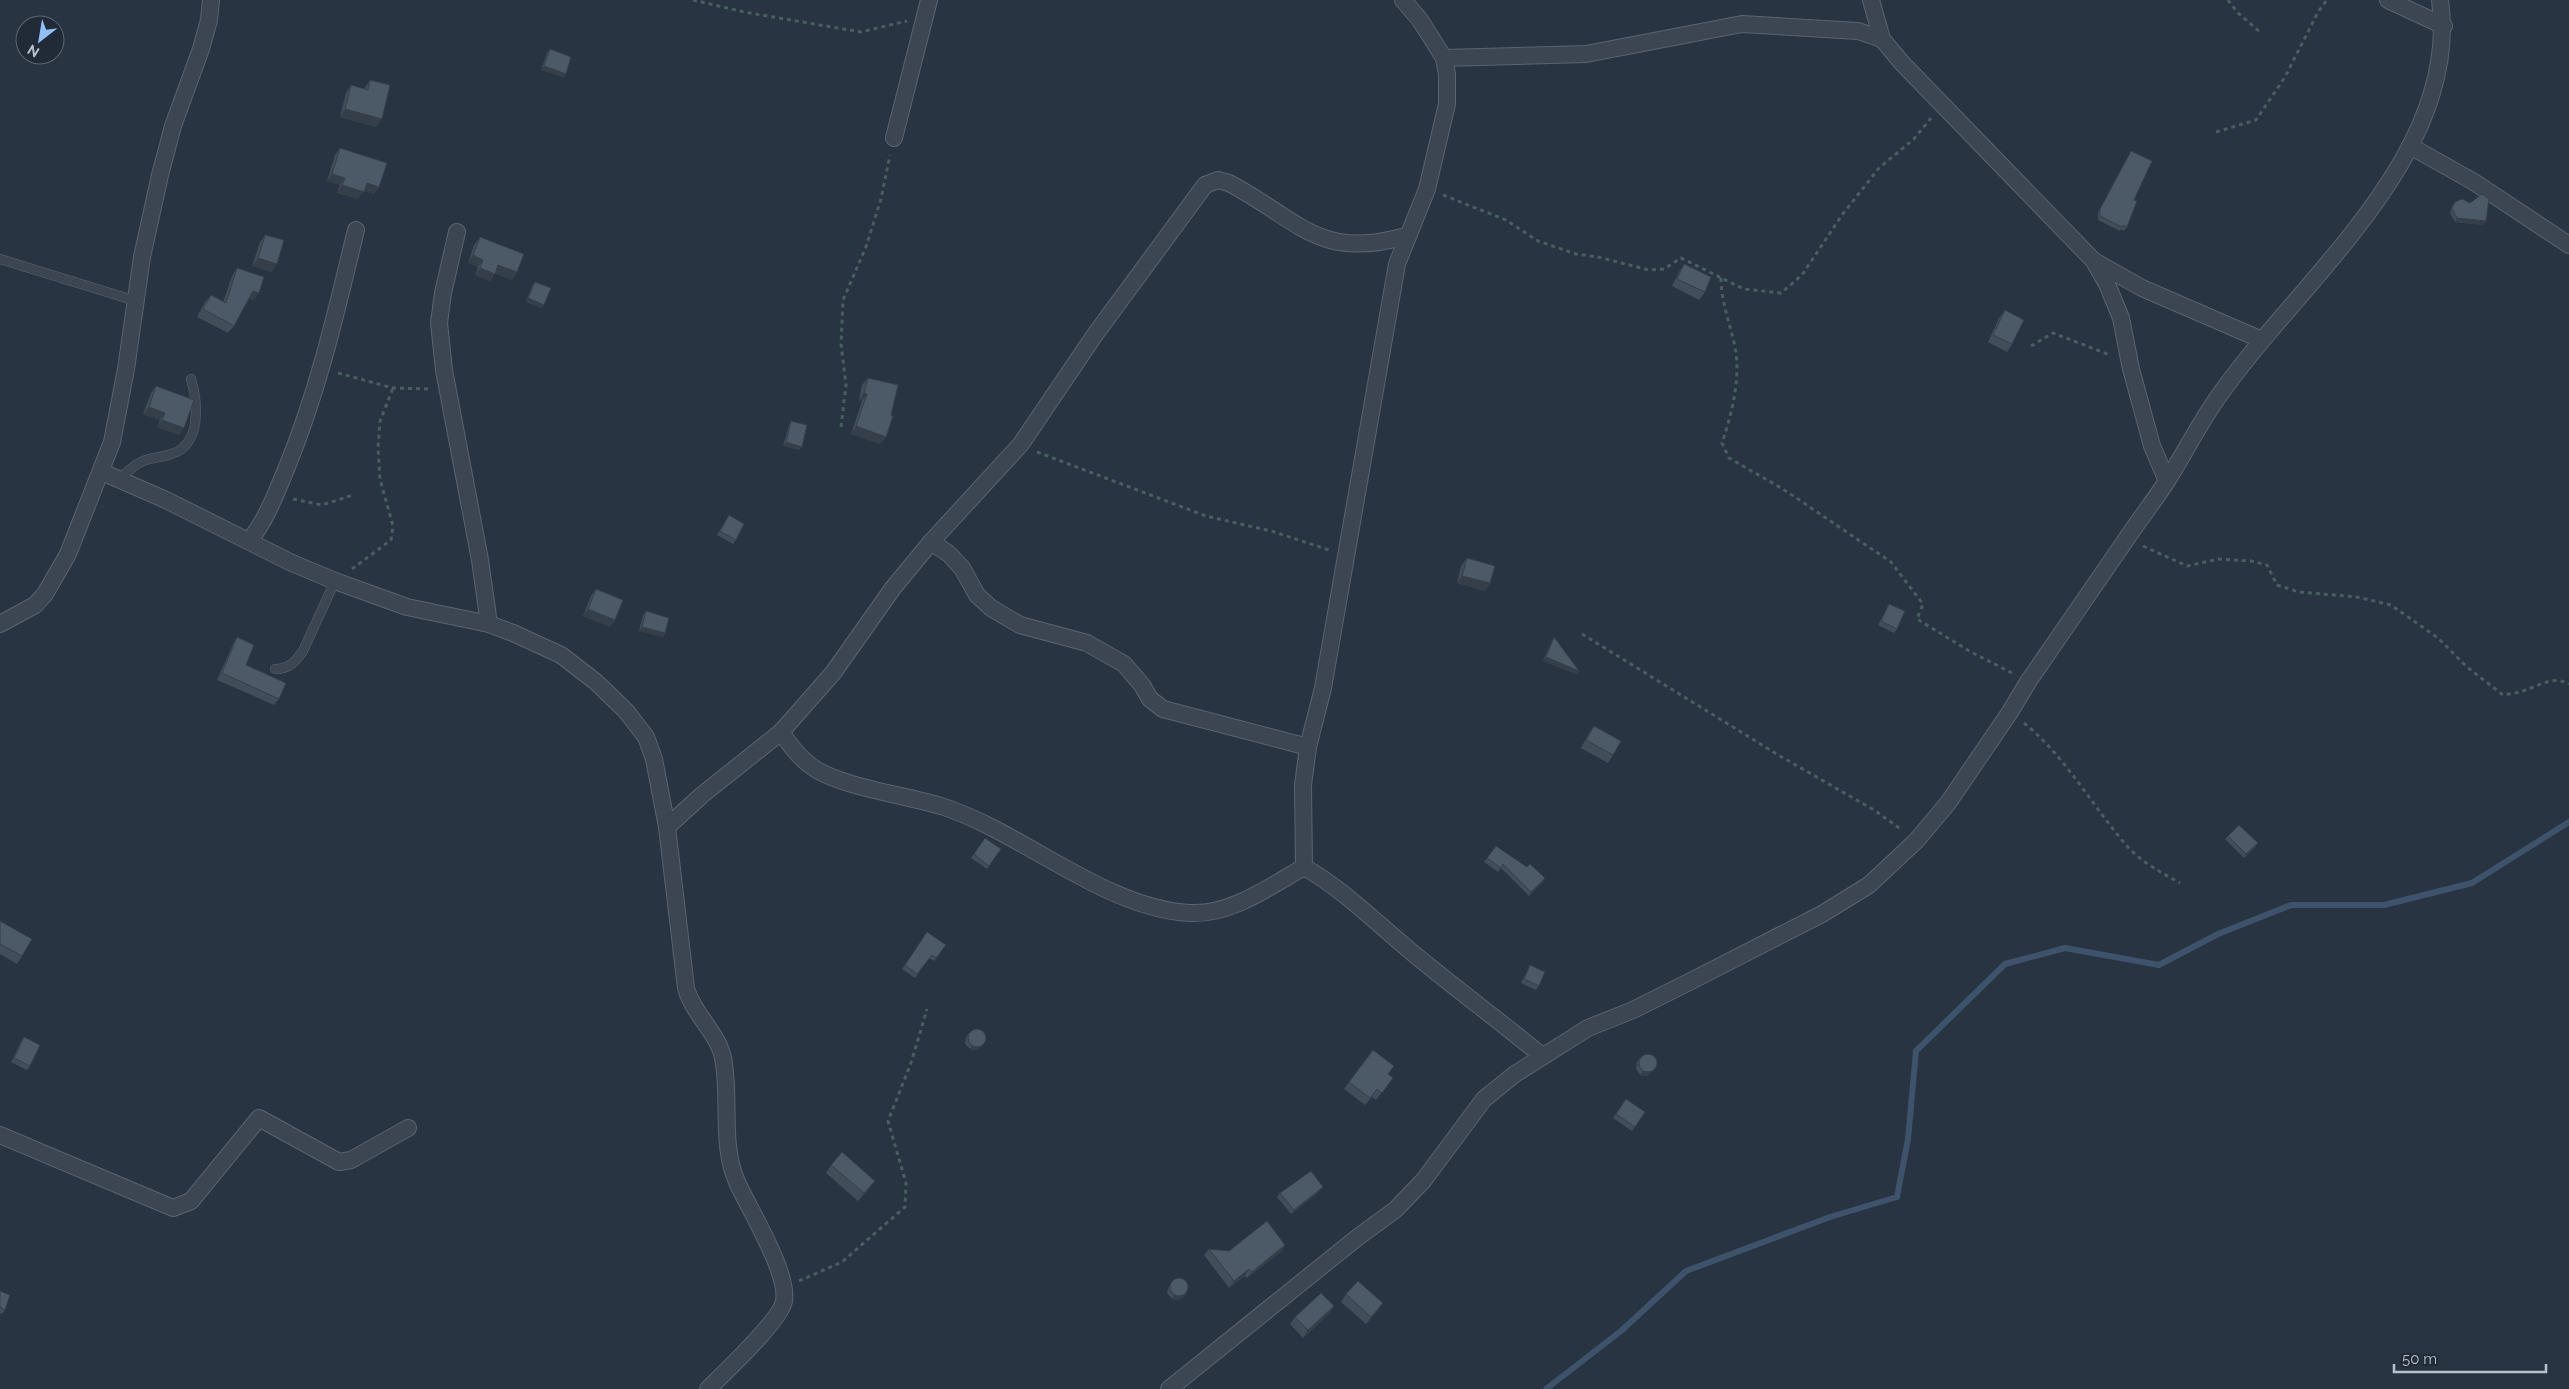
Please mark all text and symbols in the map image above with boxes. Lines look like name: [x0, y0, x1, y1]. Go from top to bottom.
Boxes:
north arrow: [15, 15, 65, 65]
text: N: [25, 42, 42, 61]
scale bar: [2394, 1342, 2546, 1374]
text: 50 m: [2402, 1350, 2437, 1368]

